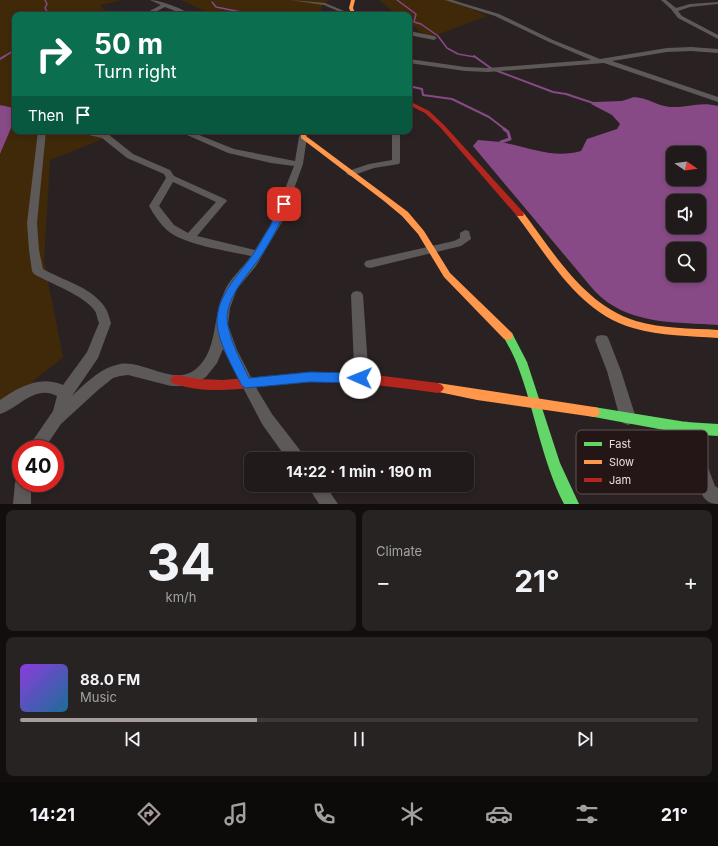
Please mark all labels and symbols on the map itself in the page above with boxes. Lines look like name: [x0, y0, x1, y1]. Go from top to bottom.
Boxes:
north arrow: [666, 146, 706, 186]
pin: [267, 187, 301, 221]
position arrow: [339, 357, 381, 399]
legend: [576, 430, 708, 494]
text: Fast: [609, 437, 631, 451]
speed limit sign: 40: [12, 440, 64, 492]
text: Slow: [609, 455, 634, 469]
text: Jam: [609, 473, 631, 487]

